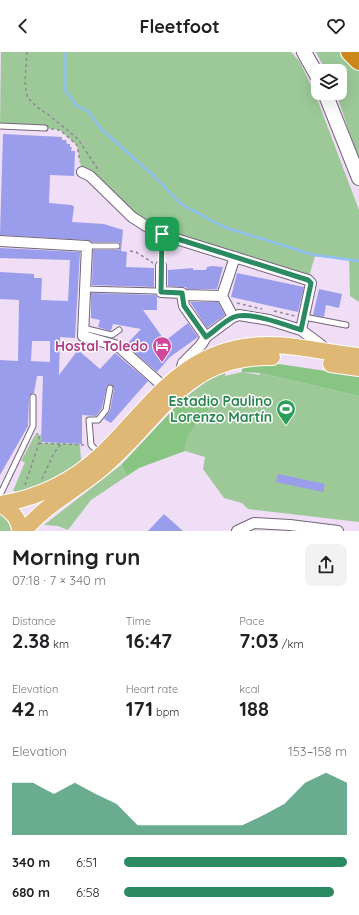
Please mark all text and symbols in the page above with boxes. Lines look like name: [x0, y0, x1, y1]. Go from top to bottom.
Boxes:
icon: back: [12, 15, 34, 37]
text: Fleetfoot: [139, 15, 220, 38]
icon: heart: [325, 15, 347, 37]
map controls: [311, 64, 347, 100]
button: layers: [311, 64, 347, 100]
pin: [145, 217, 179, 251]
icon: arrive: [151, 223, 173, 245]
hotel icon: Hostal Toledo: [151, 335, 173, 363]
place label: Hostal Toledo: [55, 337, 148, 355]
place label: Estadio Paulino Lorenzo Martín: [169, 392, 272, 426]
sports icon: Estadio Paulino Lorenzo Martín: [275, 398, 297, 426]
text: Morning run: [12, 543, 140, 571]
button: share: [305, 544, 347, 586]
text: 07:18 · 7 × 340 m: [12, 572, 106, 588]
text: Distance: [12, 614, 56, 628]
text: Time: [126, 614, 151, 628]
text: Pace: [239, 614, 264, 628]
text: 2.38: [12, 628, 50, 653]
text: 16:47: [126, 628, 172, 653]
text: 7:03: [239, 628, 279, 653]
text: km: [50, 637, 69, 651]
text: /km: [279, 637, 303, 651]
text: Elevation: [12, 682, 58, 696]
text: Heart rate: [126, 682, 178, 696]
text: kcal: [239, 682, 260, 696]
text: 42: [12, 696, 35, 721]
text: 171: [126, 696, 153, 721]
text: 188: [239, 696, 269, 721]
text: m: [35, 705, 48, 719]
text: bpm: [153, 705, 179, 719]
text: Elevation: [12, 743, 67, 759]
text: 153–158 m: [288, 743, 347, 759]
text: 340 m: [12, 854, 50, 870]
text: 6:51: [76, 854, 97, 870]
text: 680 m: [12, 884, 50, 900]
text: 6:58: [76, 884, 100, 900]

